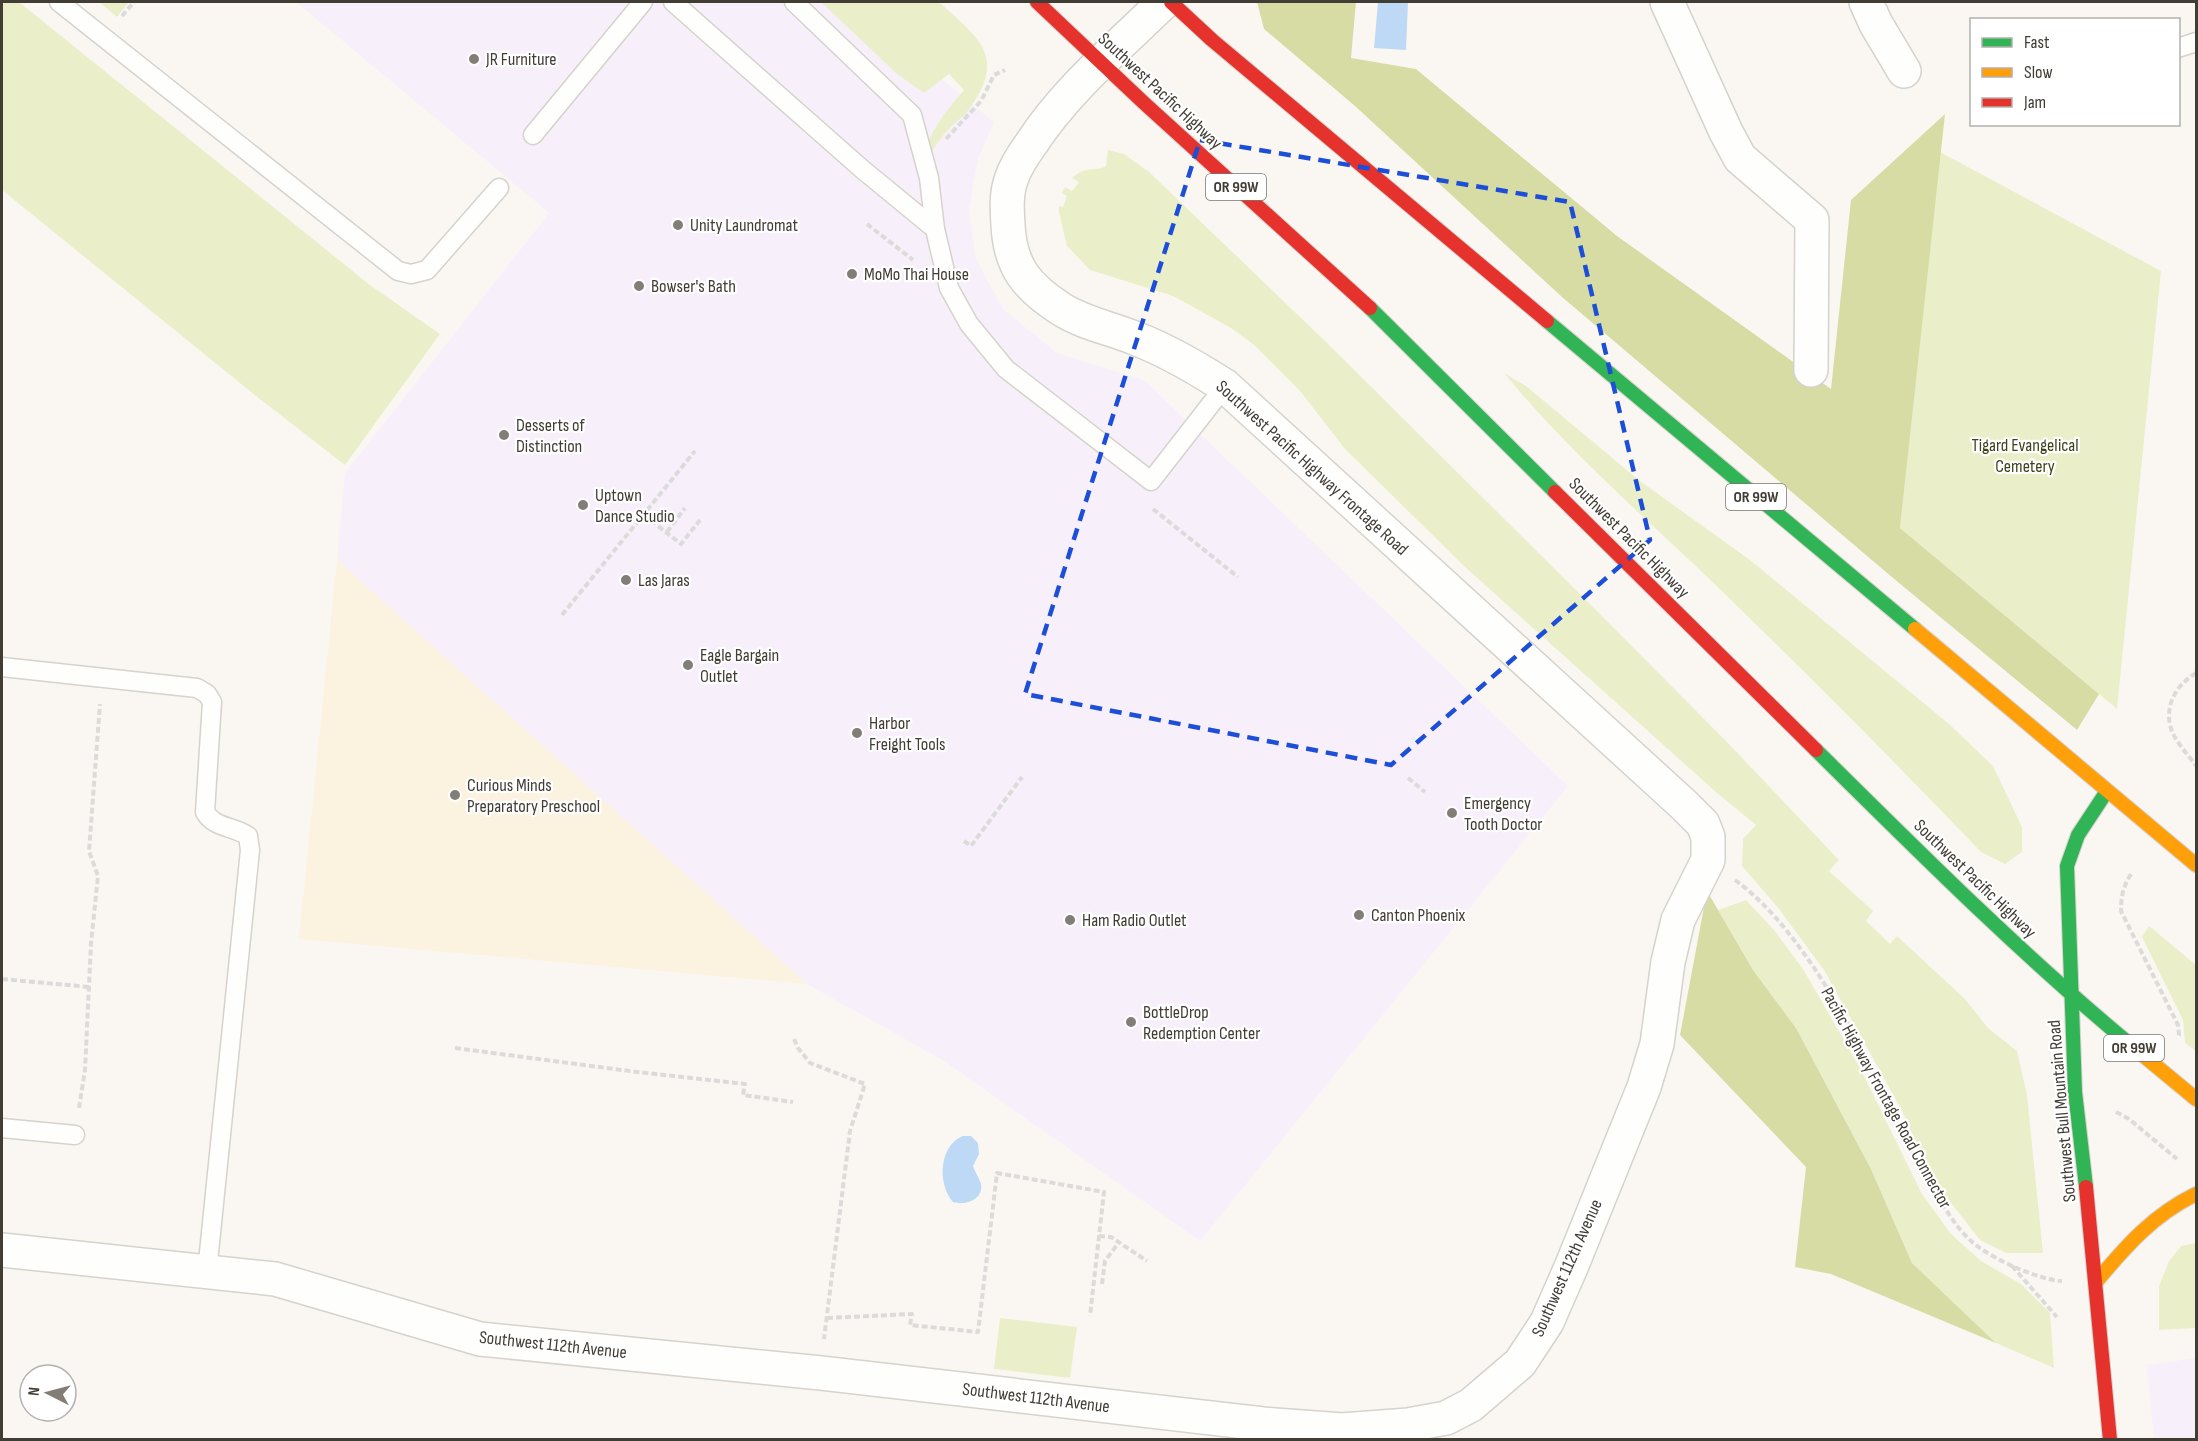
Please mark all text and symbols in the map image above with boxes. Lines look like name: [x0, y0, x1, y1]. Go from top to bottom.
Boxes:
legend: [1970, 18, 2180, 126]
street label: Southwest Pacific Highway: [1094, 28, 1226, 154]
text: Fast: [2024, 32, 2050, 53]
place label: JR Furniture: [485, 49, 557, 70]
marker: JR Furniture: [467, 52, 481, 66]
text: Slow: [2024, 62, 2053, 83]
text: Jam: [2023, 92, 2046, 113]
road number: OR 99W: [1206, 174, 1266, 200]
place label: Unity Laundromat: [690, 215, 798, 236]
marker: Unity Laundromat: [671, 218, 685, 232]
place label: MoMo Thai House: [864, 264, 969, 285]
marker: MoMo Thai House: [845, 267, 859, 281]
place label: Bowser's Bath: [651, 276, 736, 297]
marker: Bowser's Bath: [632, 279, 646, 293]
street label: Southwest Pacific Highway Frontage Road: [1212, 376, 1412, 560]
place label: Desserts of Distinction: [516, 415, 586, 457]
marker: Desserts of Distinction: [497, 428, 511, 442]
park label: Tigard Evangelical Cemetery: [1971, 435, 2079, 477]
street label: Southwest Pacific Highway: [1564, 473, 1694, 603]
road number: OR 99W: [1726, 484, 1786, 510]
place label: Uptown Dance Studio: [595, 485, 675, 527]
marker: Uptown Dance Studio: [576, 498, 590, 512]
place label: Las Jaras: [638, 570, 690, 591]
marker: Las Jaras: [619, 573, 633, 587]
place label: Eagle Bargain Outlet: [700, 645, 779, 687]
marker: Eagle Bargain Outlet: [681, 658, 695, 672]
place label: Harbor Freight Tools: [869, 713, 946, 755]
marker: Harbor Freight Tools: [850, 726, 864, 740]
place label: Curious Minds Preparatory Preschool: [467, 775, 600, 817]
marker: Curious Minds Preparatory Preschool: [448, 788, 462, 802]
place label: Emergency Tooth Doctor: [1464, 793, 1543, 835]
marker: Emergency Tooth Doctor: [1445, 806, 1459, 820]
street label: Southwest Pacific Highway: [1910, 815, 2040, 943]
place label: Canton Phoenix: [1371, 905, 1466, 926]
marker: Canton Phoenix: [1352, 908, 1366, 922]
place label: Ham Radio Outlet: [1082, 910, 1187, 931]
marker: Ham Radio Outlet: [1063, 913, 1077, 927]
street label: Pacific Highway Frontage Road Connector: [1816, 984, 1956, 1212]
place label: BottleDrop Redemption Center: [1143, 1002, 1260, 1044]
marker: BottleDrop Redemption Center: [1124, 1015, 1138, 1029]
street label: Southwest Bull Mountain Road: [2044, 1019, 2080, 1203]
road number: OR 99W: [2104, 1035, 2164, 1061]
street label: Southwest 112th Avenue: [1527, 1196, 1607, 1340]
street label: Southwest 112th Avenue: [478, 1327, 628, 1363]
north arrow: [18, 1363, 78, 1423]
street label: Southwest 112th Avenue: [961, 1379, 1111, 1417]
text: N: [25, 1386, 44, 1397]

